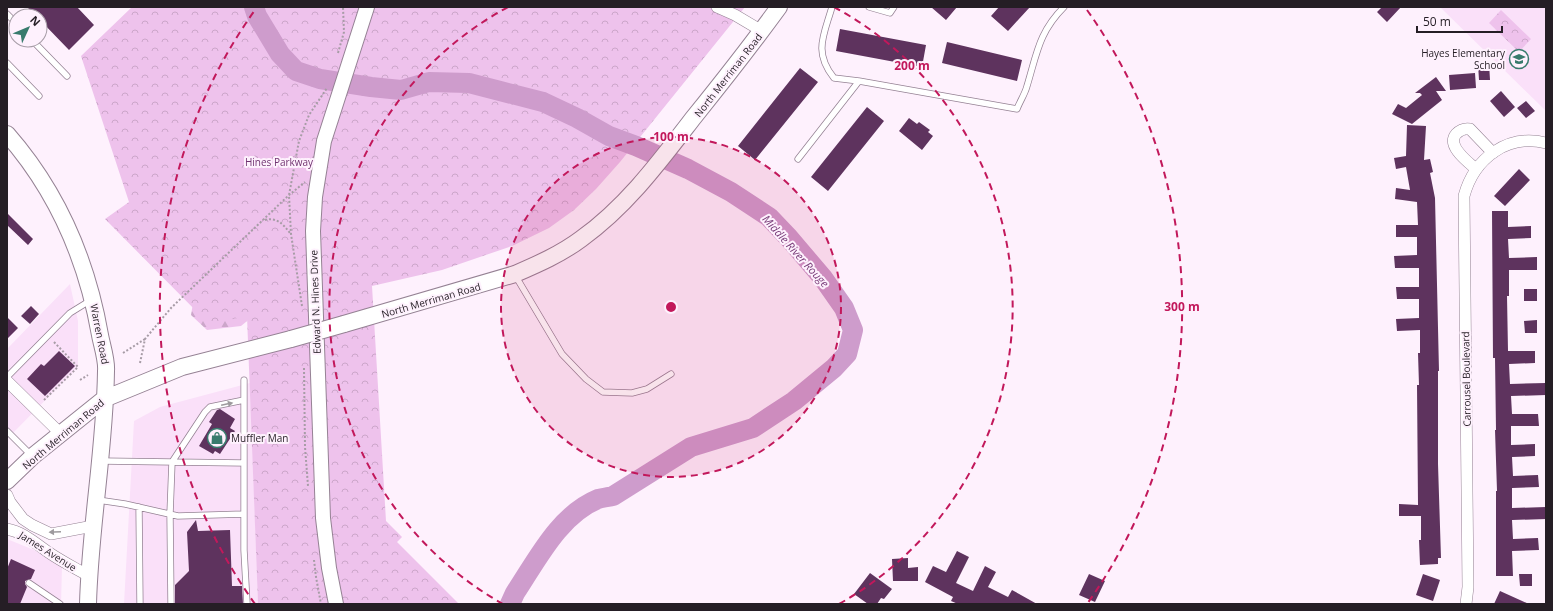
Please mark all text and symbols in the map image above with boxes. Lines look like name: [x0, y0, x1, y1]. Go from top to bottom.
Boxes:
north arrow: [8, 8, 48, 48]
scale bar: [1417, 8, 1502, 34]
text: N: [27, 12, 44, 29]
text: 50 m: [1423, 13, 1451, 30]
street label: North Merriman Road: [691, 30, 765, 120]
place label: Hayes Elementary School: [1421, 46, 1506, 72]
school or university icon: Hayes Elementary School: [1508, 48, 1530, 70]
text: 200 m: [894, 57, 930, 74]
text: 100 m: [653, 128, 689, 145]
park label: Hines Parkway: [245, 155, 314, 169]
water label: Middle River Rouge: [759, 212, 833, 291]
street label: Edward N. Hines Drive: [306, 249, 324, 354]
street label: North Merriman Road: [380, 279, 482, 321]
text: 300 m: [1164, 298, 1200, 315]
centre of rings: [664, 300, 678, 314]
street label: Warren Road: [87, 303, 113, 365]
street label: Carrousel Boulevard: [1458, 331, 1474, 427]
street label: North Merriman Road: [19, 396, 107, 472]
one-way arrow: [221, 400, 233, 406]
shop icon: Muffler Man: [206, 427, 228, 449]
place label: Muffler Man: [231, 431, 288, 445]
street label: James Avenue: [16, 527, 80, 574]
one-way arrow: [49, 529, 61, 536]

